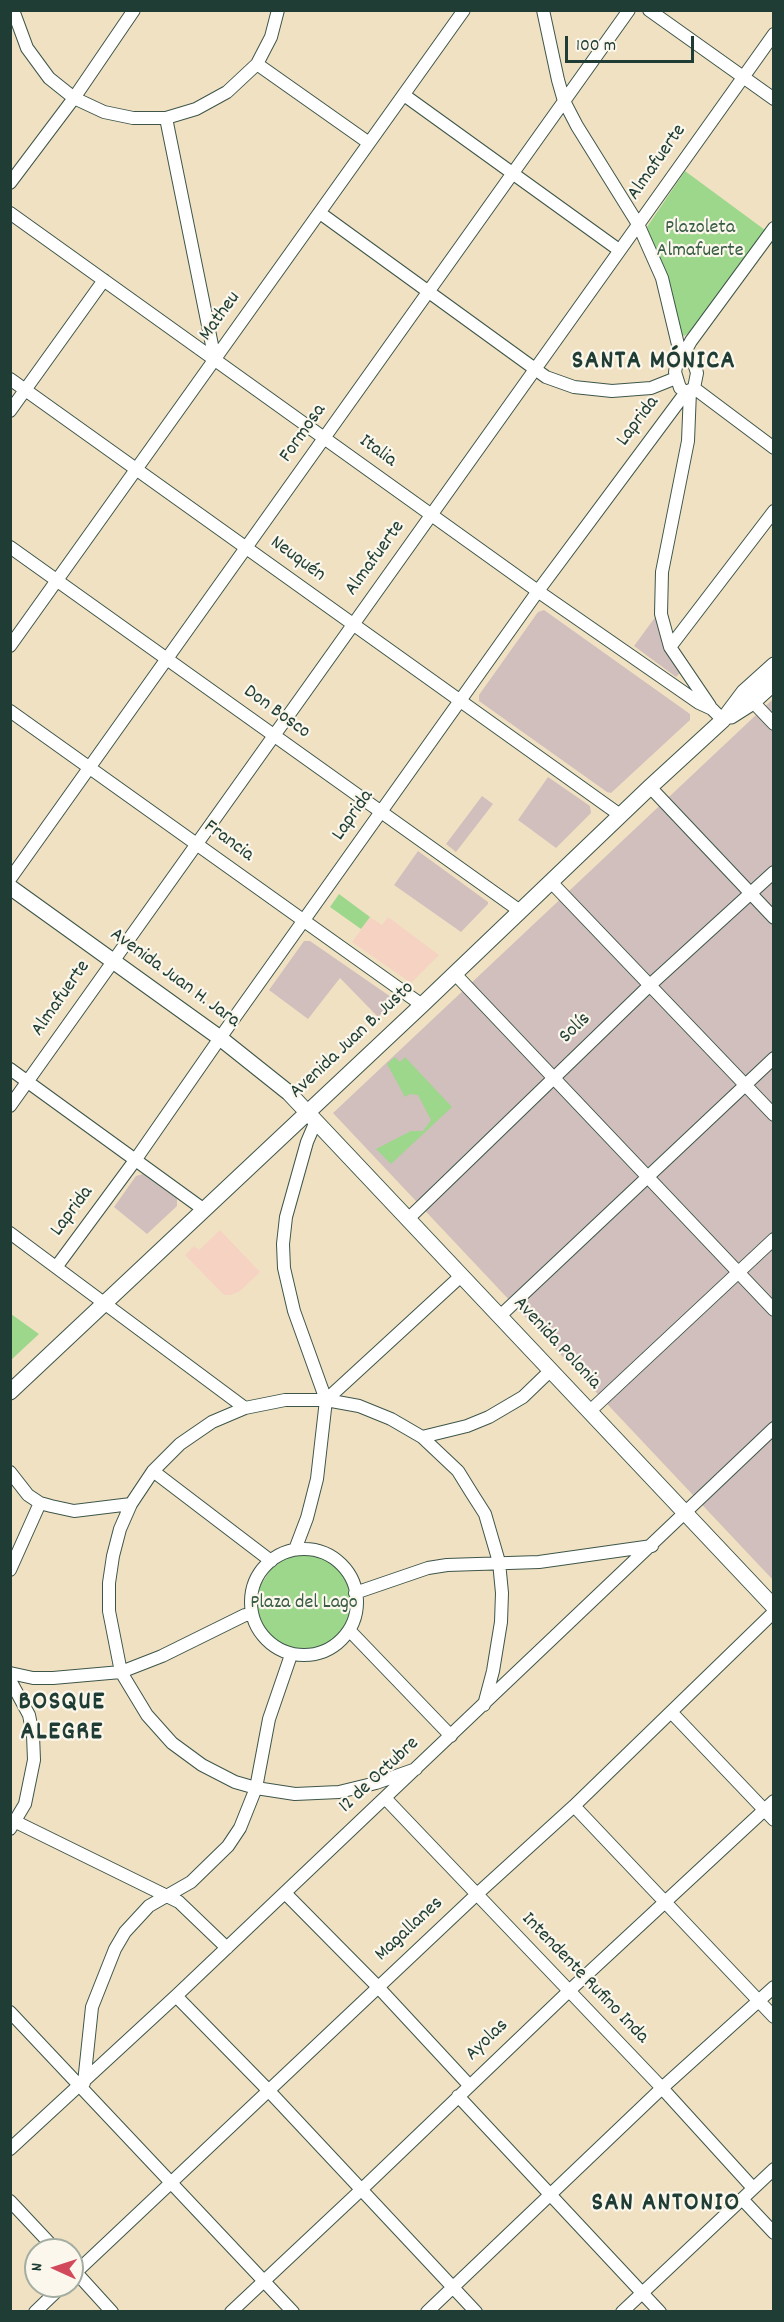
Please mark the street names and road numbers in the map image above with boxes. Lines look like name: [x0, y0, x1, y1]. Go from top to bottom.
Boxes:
street label: Almafuerte: [623, 121, 693, 205]
street label: Matheu: [195, 288, 247, 346]
street label: Laprida: [612, 392, 666, 452]
street label: Formosa: [275, 400, 333, 468]
street label: Italia: [353, 430, 401, 474]
street label: Almafuerte: [341, 517, 411, 601]
street label: Neuquén: [265, 532, 329, 588]
street label: Don Bosco: [238, 681, 314, 745]
street label: Laprida: [328, 786, 380, 846]
street label: Francia: [198, 816, 258, 868]
street label: Avenida Juan H. Jara: [104, 924, 244, 1034]
street label: Almafuerte: [27, 957, 97, 1041]
street label: Avenida Juan B. Justo: [286, 977, 420, 1105]
street label: Solís: [555, 1008, 597, 1050]
street label: Laprida: [46, 1182, 100, 1242]
street label: Avenida Polonia: [507, 1293, 605, 1395]
street label: 12 de Octubre: [335, 1733, 425, 1819]
street label: Magallanes: [371, 1892, 449, 1968]
street label: Intendente Rufino Inda: [515, 1908, 653, 2050]
street label: Ayolas: [462, 2015, 514, 2067]

